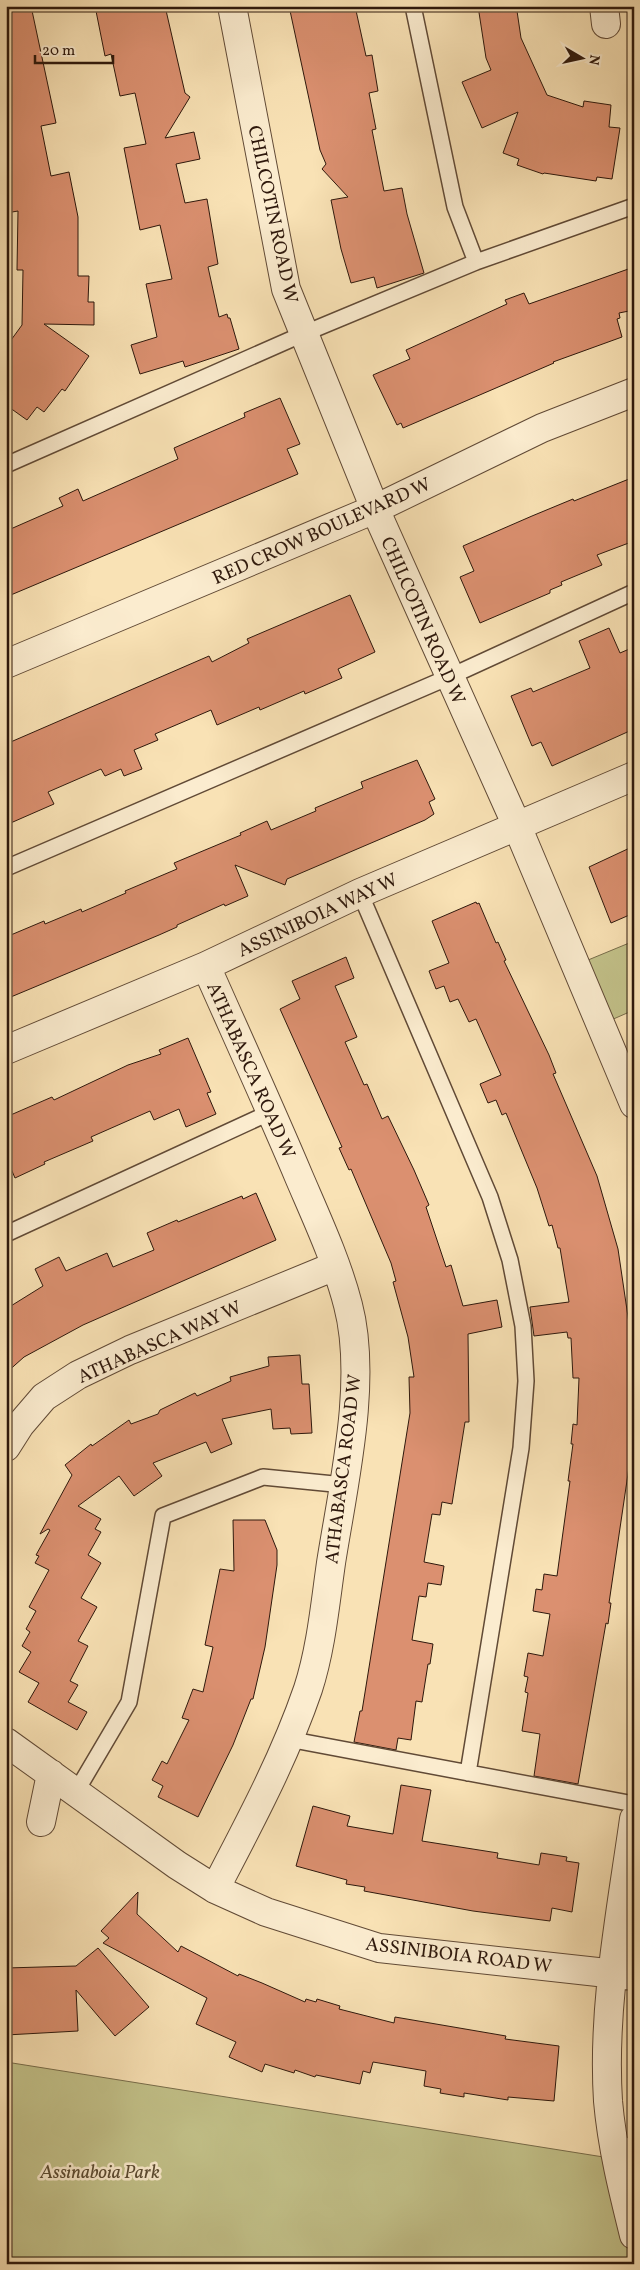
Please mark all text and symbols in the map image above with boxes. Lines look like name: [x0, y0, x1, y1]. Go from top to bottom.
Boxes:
scale bar: [35, 32, 112, 64]
north arrow: [558, 32, 608, 82]
text: 20 m: [42, 41, 75, 62]
text: N: [583, 53, 604, 66]
street label: CHILCOTIN ROAD W: [241, 123, 304, 306]
street label: RED CROW BOULEVARD W: [208, 472, 435, 592]
street label: CHILCOTIN ROAD W: [373, 533, 471, 709]
street label: ASSINIBOIA WAY W: [234, 867, 402, 964]
street label: ATHABASCA ROAD W: [200, 978, 301, 1163]
street label: ATHABASCA WAY W: [74, 1295, 246, 1391]
street label: ATHABASCA ROAD W: [319, 1373, 369, 1565]
street label: ASSINIBOIA ROAD W: [364, 1932, 553, 1980]
park label: Assinaboia Park: [39, 2160, 160, 2186]

